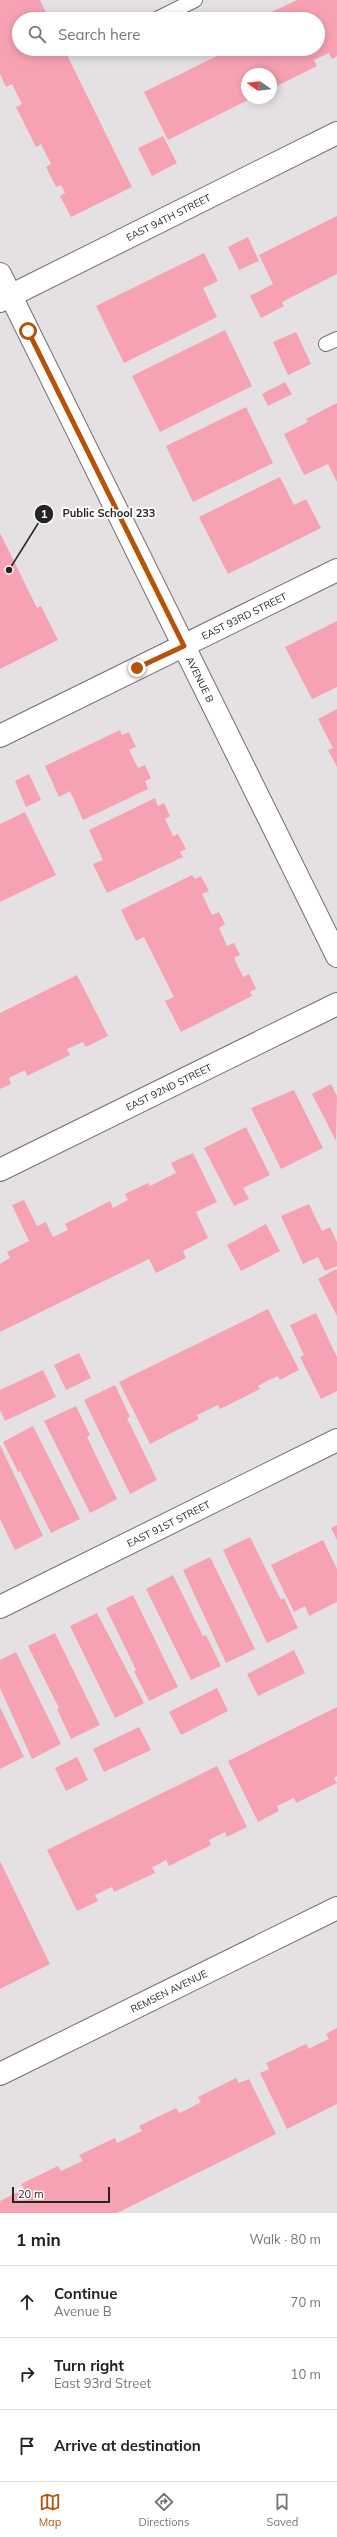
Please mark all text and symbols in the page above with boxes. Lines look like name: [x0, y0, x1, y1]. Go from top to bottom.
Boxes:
search box: [12, 12, 325, 56]
icon: search: [26, 23, 48, 45]
text: Search here: [58, 25, 140, 44]
north arrow: [241, 68, 277, 104]
street label: EAST 94TH STREET: [124, 191, 213, 244]
route start: [19, 322, 37, 340]
callout: Public School 233: [34, 502, 163, 525]
text: 1: [40, 506, 48, 521]
text: Public School 233: [63, 506, 156, 520]
street label: EAST 93RD STREET: [199, 589, 289, 642]
street label: AVENUE B: [183, 654, 217, 705]
route end: [128, 659, 146, 677]
street label: EAST 92ND STREET: [124, 1060, 214, 1114]
street label: EAST 91ST STREET: [125, 1497, 212, 1550]
street label: REMSEN AVENUE: [128, 1966, 209, 2015]
scale bar: [12, 2185, 110, 2204]
text: 20 m: [18, 2187, 44, 2201]
text: 1 min: [16, 2229, 61, 2250]
text: Walk · 80 m: [250, 2231, 321, 2247]
text: Continue: [54, 2284, 117, 2303]
icon: ahead: [16, 2291, 38, 2313]
text: 70 m: [291, 2294, 321, 2310]
text: Avenue B: [54, 2303, 112, 2319]
text: Turn right: [54, 2356, 124, 2375]
icon: right: [16, 2363, 38, 2385]
text: 10 m: [291, 2366, 321, 2382]
text: East 93rd Street: [54, 2375, 151, 2391]
icon: arrive: [16, 2435, 38, 2457]
text: Arrive at destination: [54, 2436, 201, 2455]
tab: Map: [39, 2491, 61, 2529]
tab: Directions: [139, 2491, 189, 2529]
tab: Saved: [267, 2491, 298, 2529]

